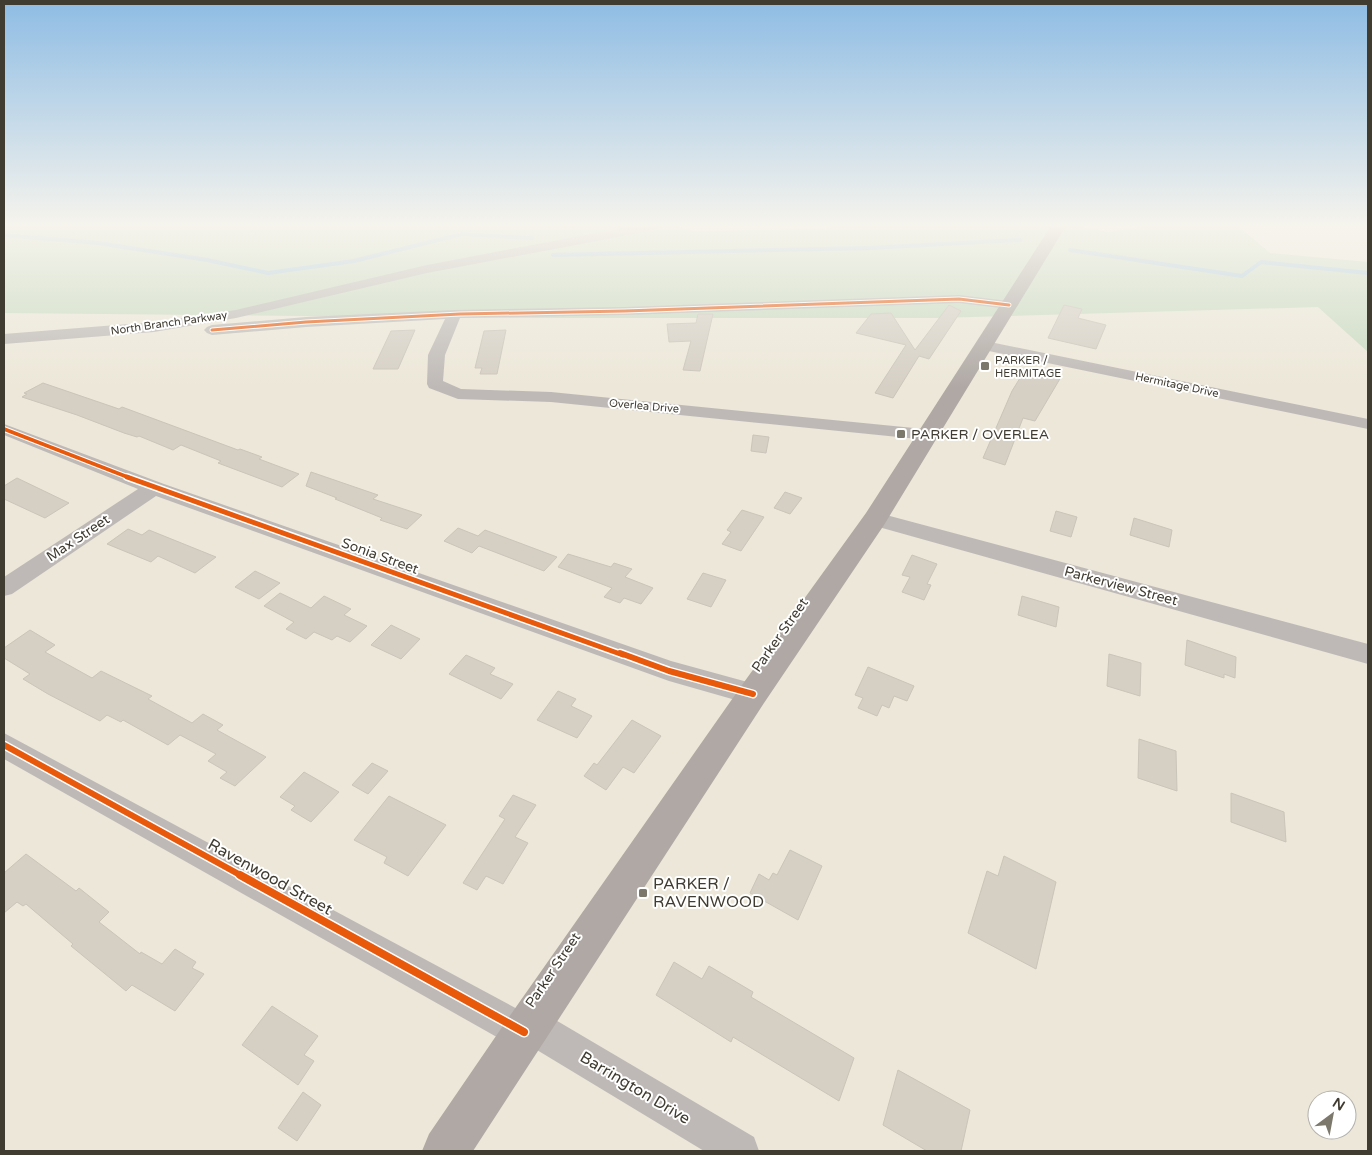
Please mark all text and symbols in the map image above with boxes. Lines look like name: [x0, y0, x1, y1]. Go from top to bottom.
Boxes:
street label: North Branch Parkway: [110, 308, 228, 338]
place label: PARKER / HERMITAGE: [995, 354, 1061, 380]
marker: PARKER / HERMITAGE: [979, 360, 991, 372]
street label: Hermitage Drive: [1134, 370, 1220, 400]
street label: Overlea Drive: [608, 396, 680, 416]
place label: PARKER / OVERLEA: [911, 426, 1049, 443]
marker: PARKER / OVERLEA: [895, 428, 907, 440]
street label: Max Street: [43, 510, 113, 565]
street label: Sonia Street: [339, 534, 421, 578]
street label: Parkerview Street: [1062, 563, 1180, 609]
street label: Parker Street: [748, 594, 812, 675]
street label: Ravenwood Street: [204, 834, 336, 920]
place label: PARKER / RAVENWOOD: [653, 874, 764, 912]
marker: PARKER / RAVENWOOD: [637, 887, 649, 899]
street label: Parker Street: [522, 929, 585, 1011]
street label: Barrington Drive: [576, 1047, 694, 1129]
north arrow: [1307, 1090, 1357, 1140]
text: N: [1329, 1094, 1348, 1115]

